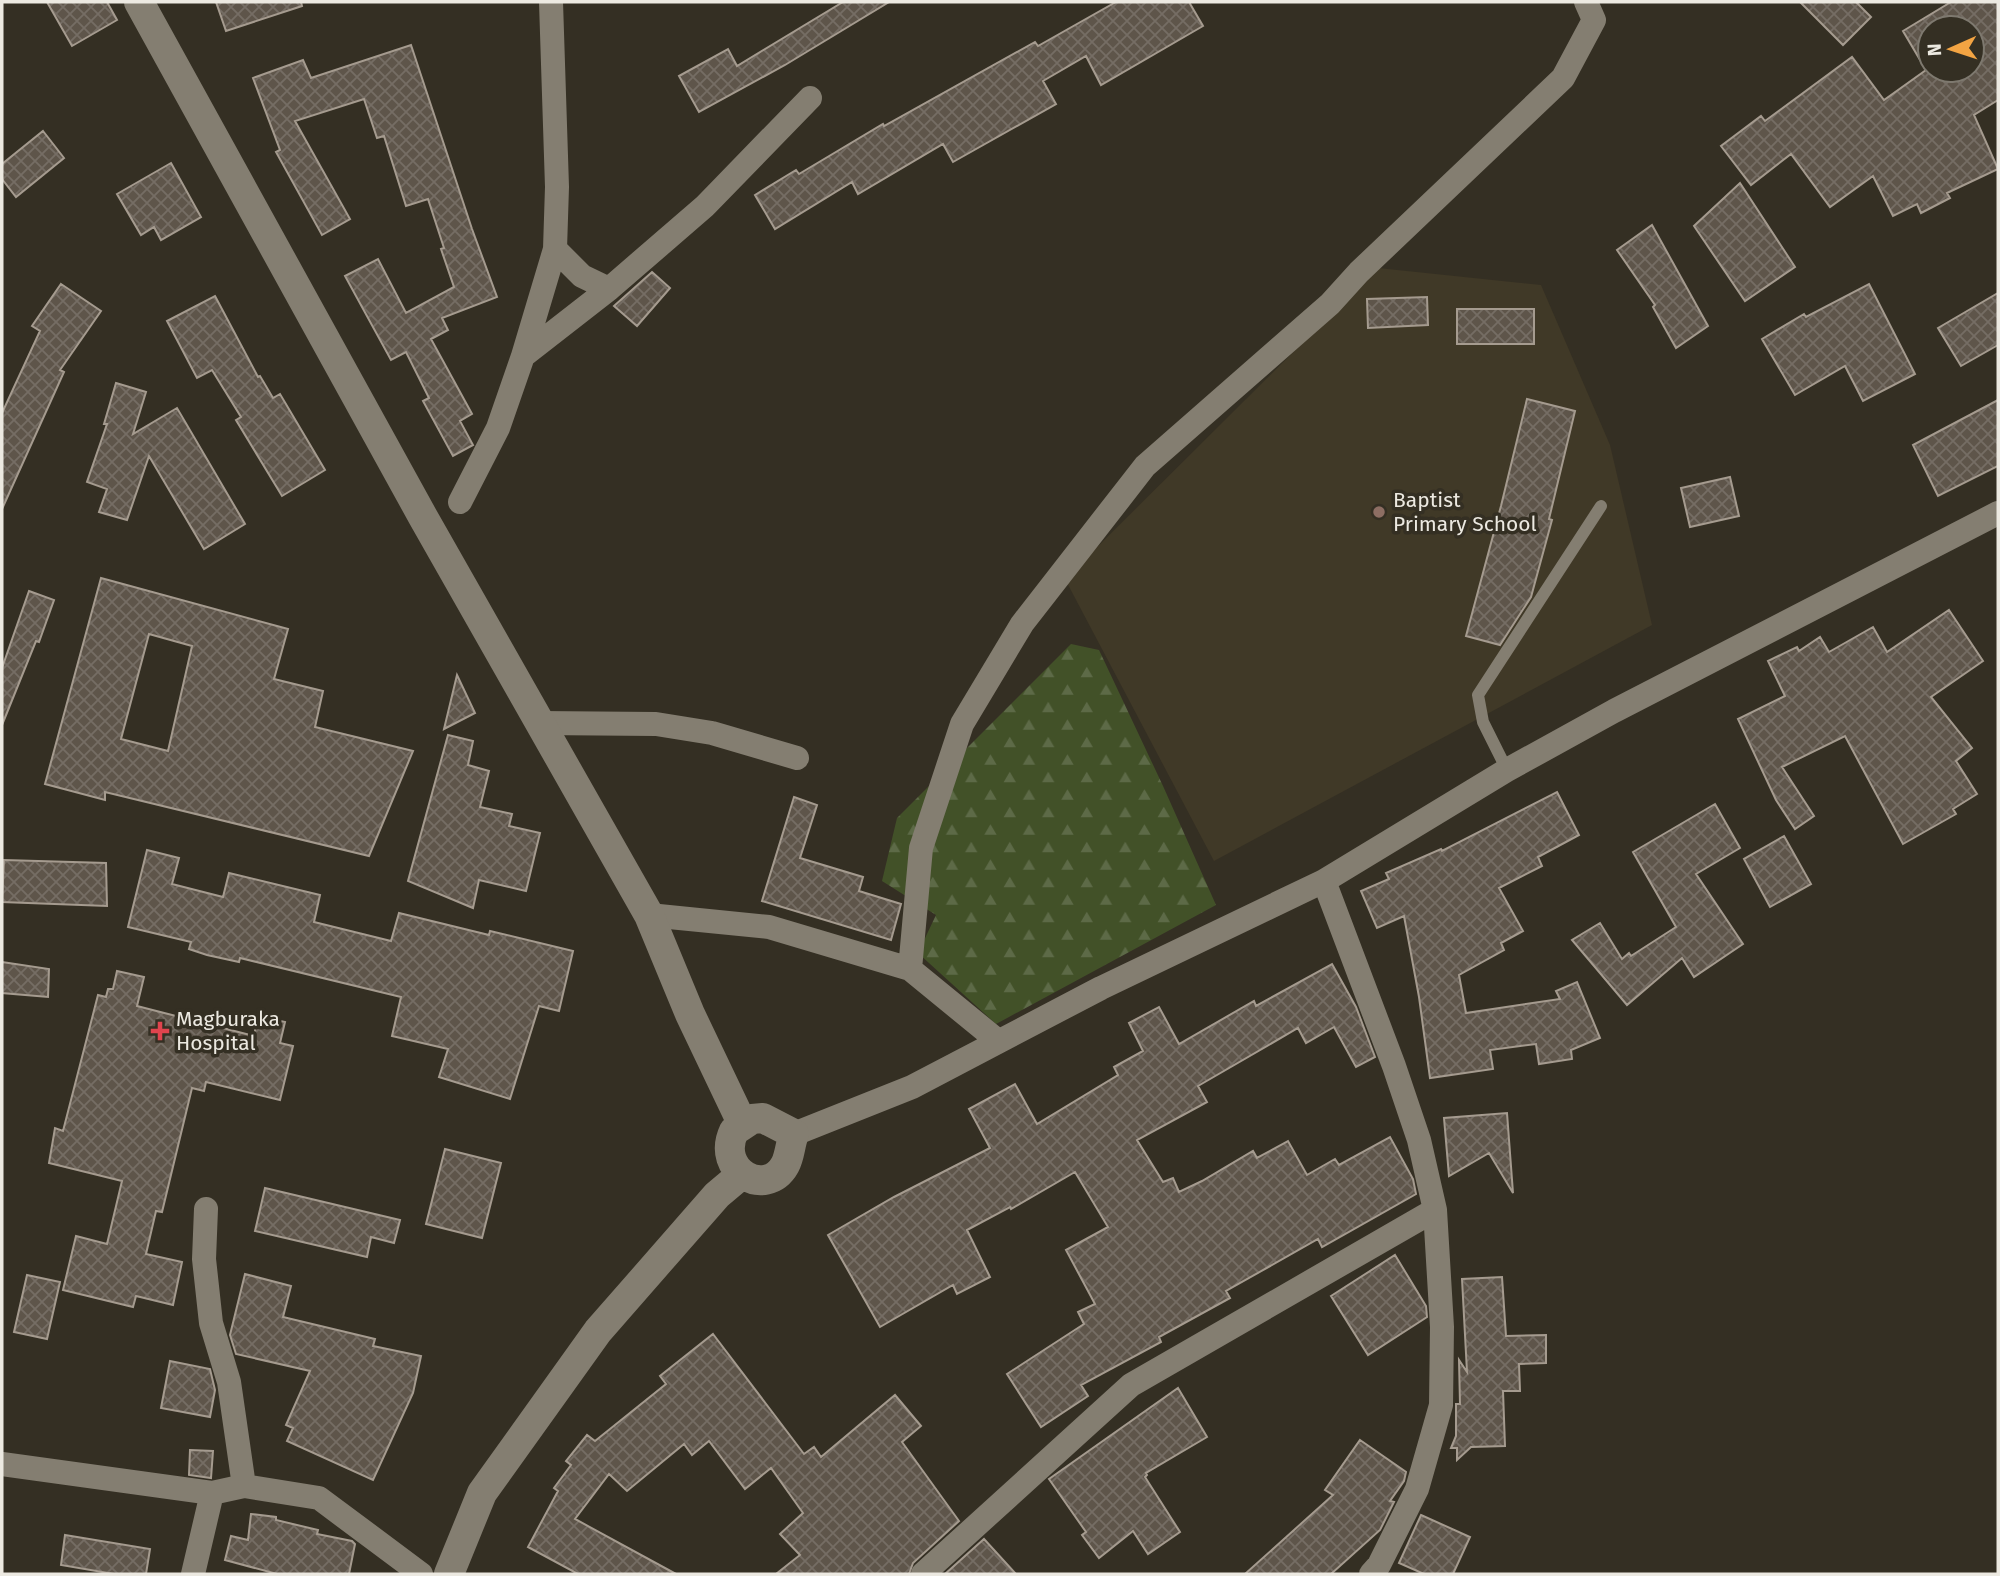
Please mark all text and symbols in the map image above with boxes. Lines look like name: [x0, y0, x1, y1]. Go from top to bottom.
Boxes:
north arrow: [1916, 14, 1986, 84]
text: N: [1923, 43, 1946, 57]
place label: Baptist Primary School: [1393, 487, 1537, 537]
marker: Baptist Primary School: [1371, 504, 1387, 520]
place label: Magburaka Hospital: [176, 1006, 280, 1056]
marker: Magburaka Hospital: [150, 1021, 170, 1041]

